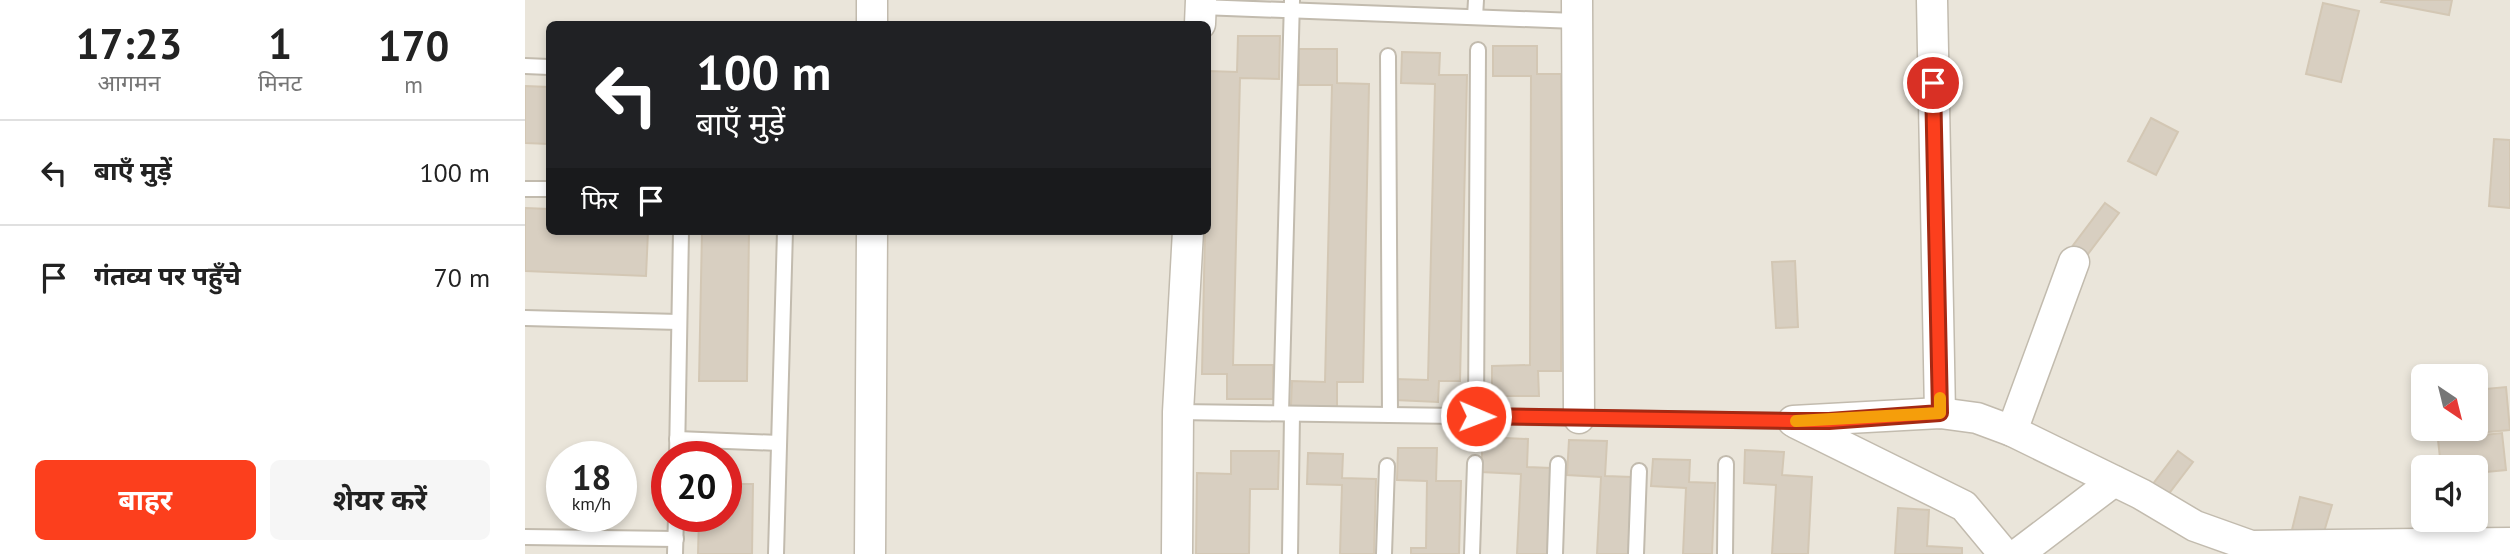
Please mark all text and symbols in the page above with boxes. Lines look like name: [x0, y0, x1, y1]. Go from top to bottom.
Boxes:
text: 17:23: [76, 16, 182, 71]
text: 1: [268, 16, 292, 71]
text: 170: [378, 18, 449, 73]
text: 100 m: [696, 40, 831, 104]
icon: left: [581, 49, 672, 140]
pin: [1903, 53, 1963, 113]
icon: arrive: [1914, 64, 1952, 102]
text: आगमन: [98, 68, 160, 97]
text: मिनट: [258, 68, 302, 97]
text: m: [404, 70, 423, 99]
text: बाएँ मुड़ें: [696, 102, 785, 144]
icon: left: [35, 154, 73, 192]
text: बाएँ मुड़ें: [94, 154, 172, 187]
text: 100 m: [419, 156, 490, 189]
icon: arrive: [632, 182, 670, 220]
text: फिर: [581, 183, 618, 216]
icon: arrive: [35, 259, 73, 297]
text: गंतव्य पर पहुँचे: [94, 259, 241, 292]
text: 70 m: [434, 261, 490, 294]
north arrow: [2411, 364, 2489, 441]
map controls: [2411, 364, 2488, 532]
position arrow: [1439, 379, 1513, 453]
speed limit sign: 20: [651, 441, 742, 532]
text: 18: [572, 454, 611, 500]
button: sound: [2411, 455, 2488, 532]
button: बाहर: [35, 460, 256, 540]
button: शेयर करें: [270, 460, 490, 540]
text: km/h: [572, 492, 611, 515]

